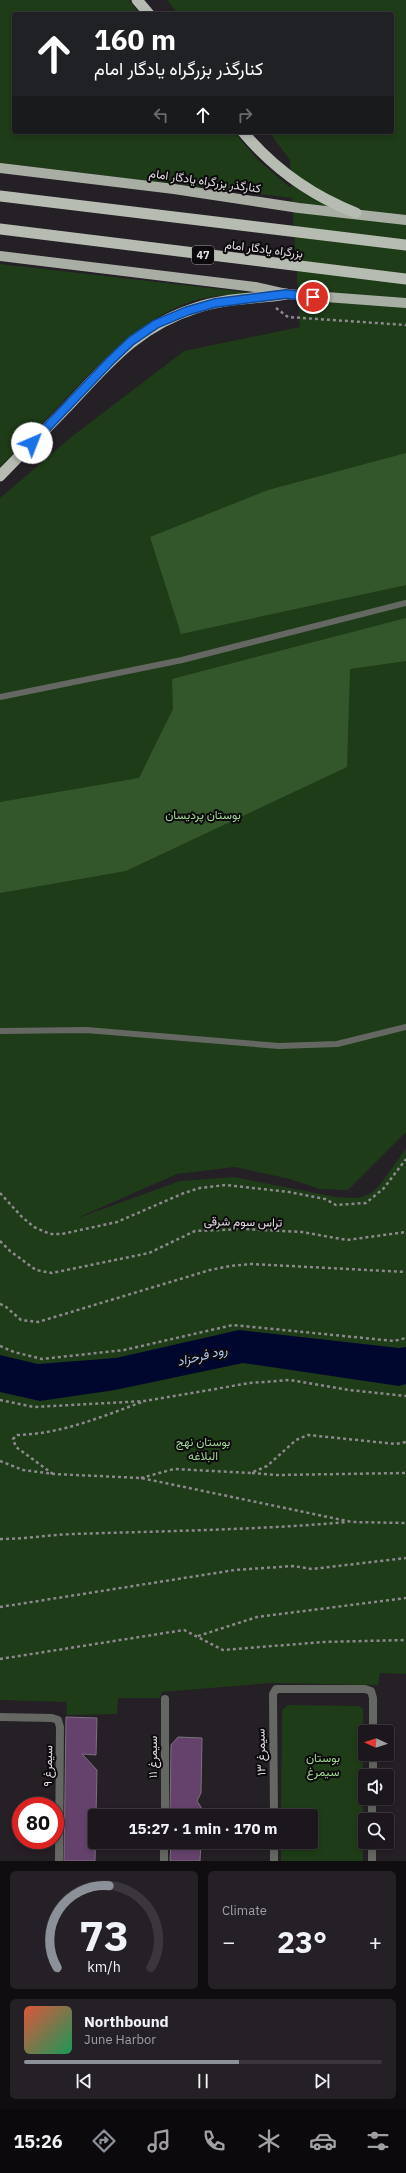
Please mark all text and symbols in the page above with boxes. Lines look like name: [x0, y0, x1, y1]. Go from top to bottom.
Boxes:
text: 160 m: [94, 21, 176, 58]
icon: ahead: [28, 28, 80, 80]
text: کنارگذر بزرگراه یادگار امام: [94, 57, 263, 80]
icon: left: [150, 104, 172, 126]
icon: ahead: [192, 104, 214, 126]
icon: right: [234, 104, 256, 126]
street label: کنارگذر بزرگراه یادگار امام: [148, 165, 262, 197]
street label: بزرگراه یادگار امام: [224, 236, 304, 262]
road number: 47: [192, 246, 214, 264]
pin: [296, 280, 330, 314]
icon: arrive: [302, 286, 324, 308]
position arrow: [11, 422, 53, 464]
park label: بوستان پردیسان: [165, 807, 241, 823]
street label: تراس سوم شرقی: [204, 1213, 283, 1231]
water label: رود فرحزاد: [175, 1341, 230, 1370]
park label: بوستان نهج البلاغه: [176, 1434, 230, 1463]
north arrow: [358, 1725, 394, 1761]
map controls: [358, 1725, 394, 1849]
street label: سیمرغ ۱۳: [253, 1728, 270, 1776]
street label: سیمرغ ۱۱: [145, 1736, 162, 1778]
street label: سیمرغ ۹: [40, 1745, 57, 1787]
park label: بوستان سیمرغ: [306, 1750, 340, 1781]
button: sound: [358, 1769, 394, 1805]
speed limit sign: 80: [12, 1797, 64, 1849]
button: search: [358, 1813, 394, 1849]
text: 15:27 · 1 min · 170 m: [129, 1819, 277, 1838]
text: Climate: [222, 1902, 267, 1919]
text: 73: [79, 1908, 129, 1962]
text: 23°: [277, 1922, 327, 1961]
text: −: [222, 1927, 235, 1956]
text: +: [369, 1927, 382, 1956]
text: km/h: [87, 1957, 121, 1976]
text: Northbound: [84, 2012, 169, 2031]
text: June Harbor: [84, 2031, 156, 2048]
icon: previous: [73, 2070, 95, 2092]
icon: pause: [192, 2070, 214, 2092]
icon: next: [311, 2070, 333, 2092]
icon: directions: [90, 2127, 118, 2155]
icon: music: [145, 2127, 173, 2155]
icon: phone: [200, 2127, 228, 2155]
icon: climate: [255, 2127, 283, 2155]
icon: car: [309, 2127, 337, 2155]
icon: filters: [364, 2127, 392, 2155]
text: 15:26: [13, 2130, 63, 2153]

